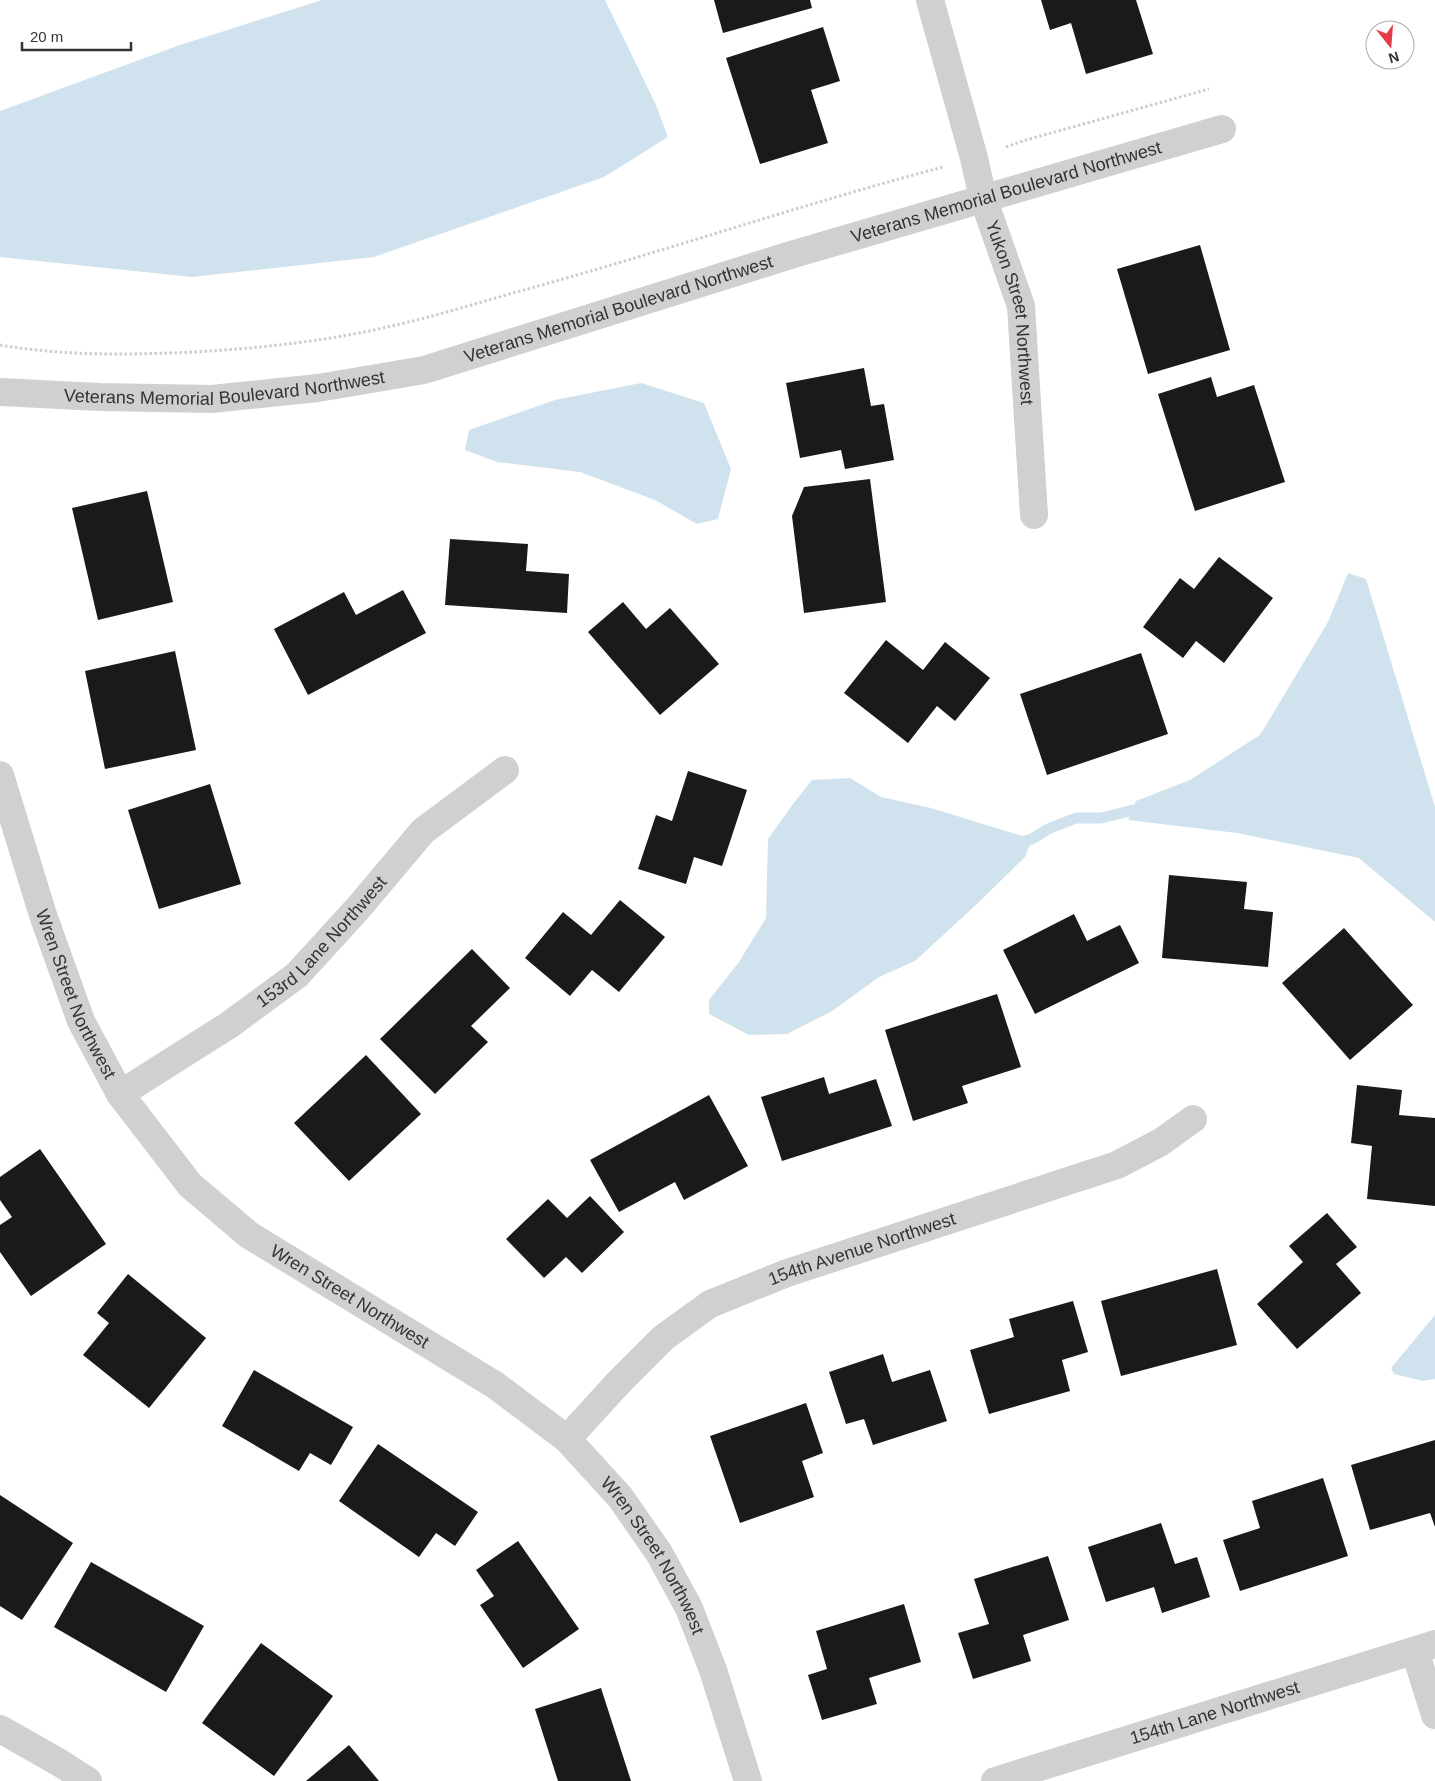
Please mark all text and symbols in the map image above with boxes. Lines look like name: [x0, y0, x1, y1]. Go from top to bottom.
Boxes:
scale bar: [22, 20, 131, 52]
north arrow: [1365, 20, 1415, 70]
text: 20 m: [30, 28, 63, 45]
text: N: [1387, 48, 1401, 67]
street label: Veterans Memorial Boulevard Northwest: [849, 137, 1164, 247]
street label: Yukon Street Northwest: [982, 218, 1037, 406]
street label: Veterans Memorial Boulevard Northwest: [462, 251, 775, 367]
street label: Veterans Memorial Boulevard Northwest: [63, 367, 386, 409]
street label: 153rd Lane Northwest: [252, 872, 391, 1012]
street label: Wren Street Northwest: [32, 907, 120, 1082]
street label: 154th Avenue Northwest: [765, 1209, 958, 1290]
street label: Wren Street Northwest: [267, 1241, 433, 1352]
street label: Wren Street Northwest: [597, 1473, 708, 1637]
street label: 154th Lane Northwest: [1127, 1677, 1302, 1748]

